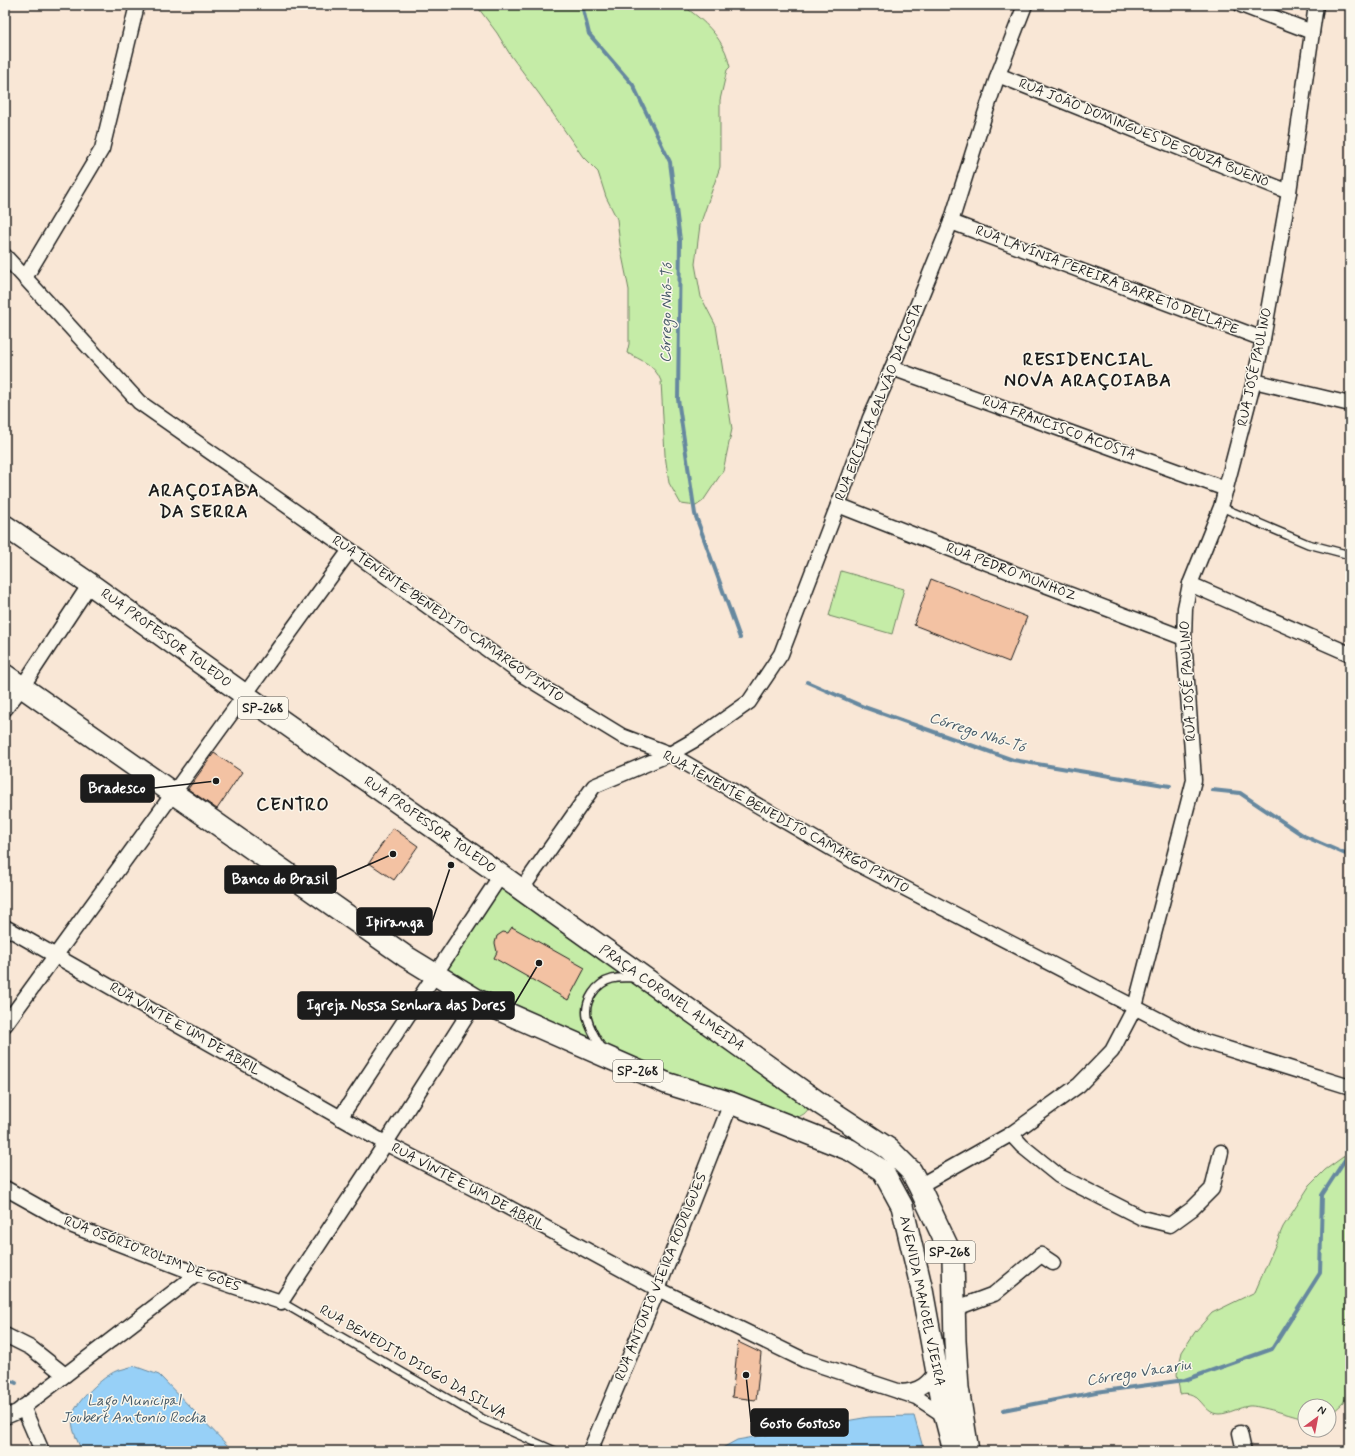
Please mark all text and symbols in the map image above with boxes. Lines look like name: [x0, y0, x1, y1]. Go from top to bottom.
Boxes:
street label: RUA JOÃO DOMINGUES DE SOUZA BUENO: [1016, 74, 1272, 192]
street label: RUA LAVÍNIA PEREIRA BARRETO DELLAPE: [973, 221, 1241, 339]
water label: Córrego Nhó-Tó: [656, 261, 679, 363]
street label: RUA ERCILIA GALVÃO DA COSTA: [831, 300, 927, 504]
street label: RUA JOSÉ PAULINO: [1234, 306, 1276, 428]
district label: RESIDENCIAL NOVA ARAÇOIABA: [1004, 348, 1172, 393]
street label: RUA FRANCISCO ACOSTA: [980, 392, 1138, 464]
district label: ARAÇOIABA DA SERRA: [148, 479, 260, 524]
street label: RUA TENENTE BENEDITO CAMARGO PINTO: [328, 532, 568, 706]
street label: RUA PEDRO MUNHOZ: [943, 539, 1079, 605]
street label: RUA PROFESSOR TOLEDO: [97, 584, 235, 692]
street label: RUA JOSÉ PAULINO: [1176, 620, 1200, 742]
road number: SP-268: [238, 697, 288, 719]
water label: Córrego Nhó-Tó: [926, 708, 1029, 759]
street label: RUA TENENTE BENEDITO CAMARGO PINTO: [659, 746, 913, 898]
street label: RUA PROFESSOR TOLEDO: [360, 772, 500, 878]
callout: Bradesco: [81, 775, 154, 802]
text: Bradesco: [88, 779, 146, 799]
district label: CENTRO: [256, 793, 330, 817]
callout: Banco do Brasil: [225, 866, 336, 893]
text: Banco do Brasil: [232, 870, 329, 890]
callout: Ipiranga: [357, 908, 432, 935]
text: Ipiranga: [366, 913, 424, 934]
street label: PRAÇA CORONEL ALMEIDA: [596, 941, 748, 1055]
street label: RUA VINTE E UM DE ABRIL: [106, 978, 264, 1080]
callout: Igreja Nossa Senhora das Dores: [298, 992, 514, 1019]
text: Igreja Nossa Senhora das Dores: [306, 996, 506, 1017]
road number: SP-268: [613, 1060, 663, 1082]
street label: RUA VINTE E UM DE ABRIL: [388, 1139, 548, 1235]
street label: RUA ANTONIO VIEIRA RODRIGUES: [611, 1170, 711, 1384]
street label: RUA OSÓRIO ROLIM DE GOES: [61, 1212, 243, 1296]
street label: AVENIDA MANOEL VIEIRA: [895, 1214, 949, 1388]
road number: SP-268: [925, 1241, 975, 1263]
street label: RUA BENEDITO DIOGO DA SILVA: [316, 1301, 510, 1423]
water label: Córrego Vacariu: [1085, 1355, 1193, 1392]
water label: Lago Municipal Joubert Antonio Rocha: [62, 1391, 207, 1428]
north arrow: [1297, 1398, 1337, 1438]
text: N: [1315, 1402, 1329, 1418]
callout: Gosto Gostoso: [751, 1409, 848, 1436]
text: Gosto Gostoso: [759, 1414, 841, 1434]

